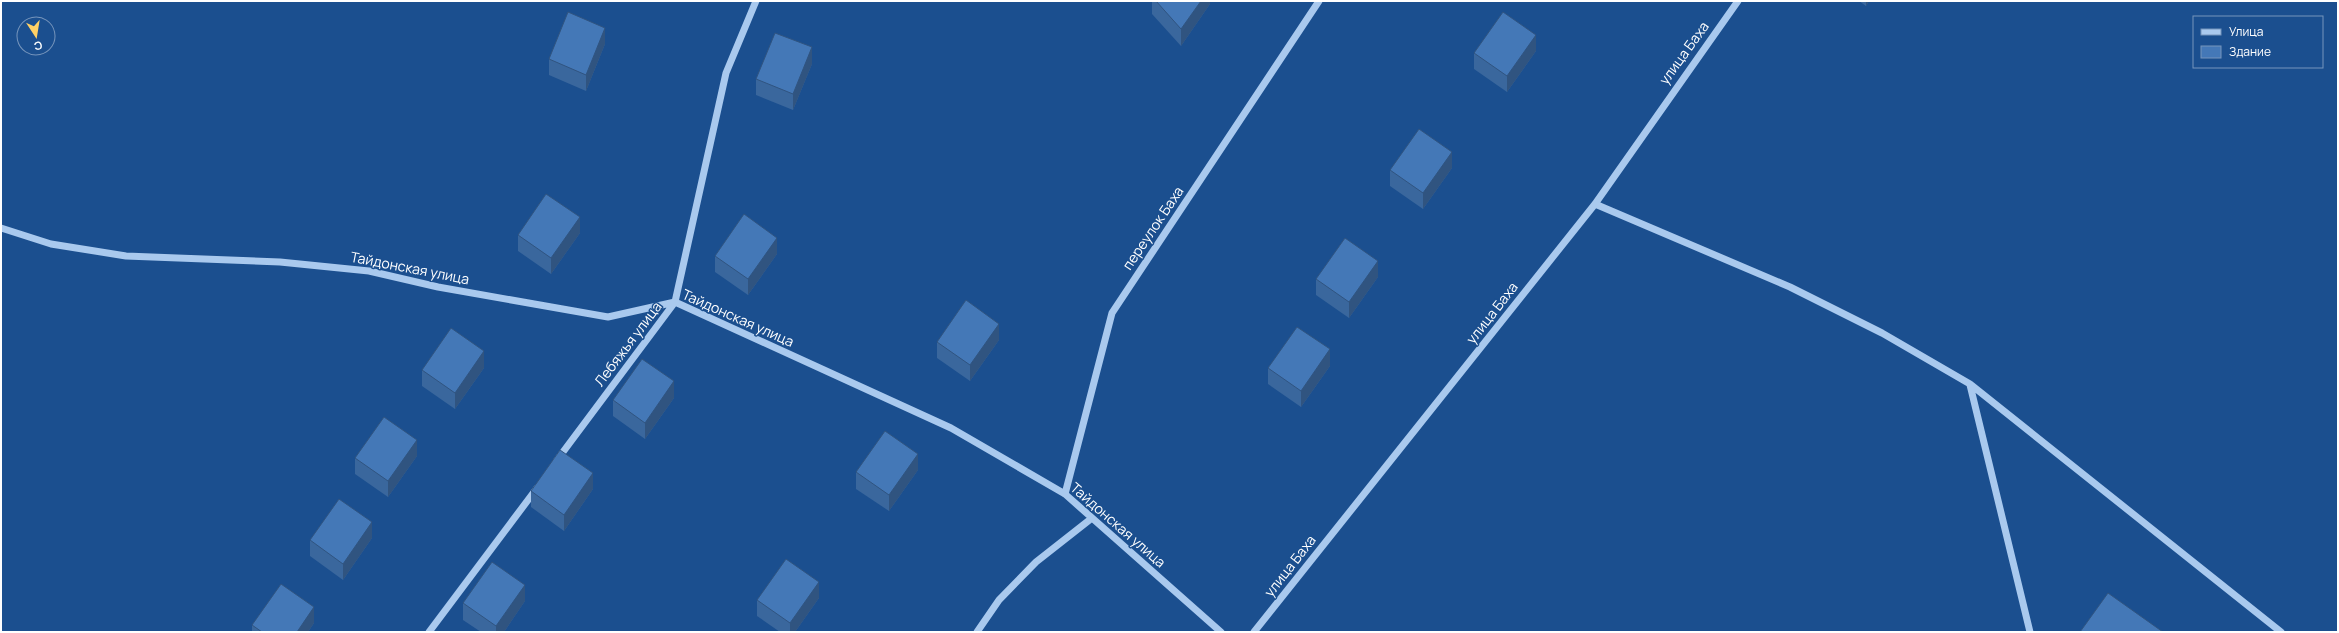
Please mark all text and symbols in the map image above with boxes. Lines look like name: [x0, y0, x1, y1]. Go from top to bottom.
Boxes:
north arrow: [16, 16, 56, 56]
legend: [2193, 16, 2323, 68]
street label: улица Баха: [1654, 17, 1713, 88]
text: Улица: [2229, 23, 2263, 40]
text: С: [33, 38, 44, 54]
text: Здание: [2229, 43, 2271, 60]
street label: переулок Баха: [1118, 182, 1188, 273]
street label: Тайдонская улица: [349, 247, 471, 288]
street label: улица Баха: [1462, 278, 1522, 347]
street label: Тайдонская улица: [679, 284, 797, 351]
street label: Лебяжья улица: [590, 298, 666, 390]
street label: Тайдонская улица: [1067, 478, 1170, 571]
street label: улица Баха: [1260, 531, 1320, 600]

